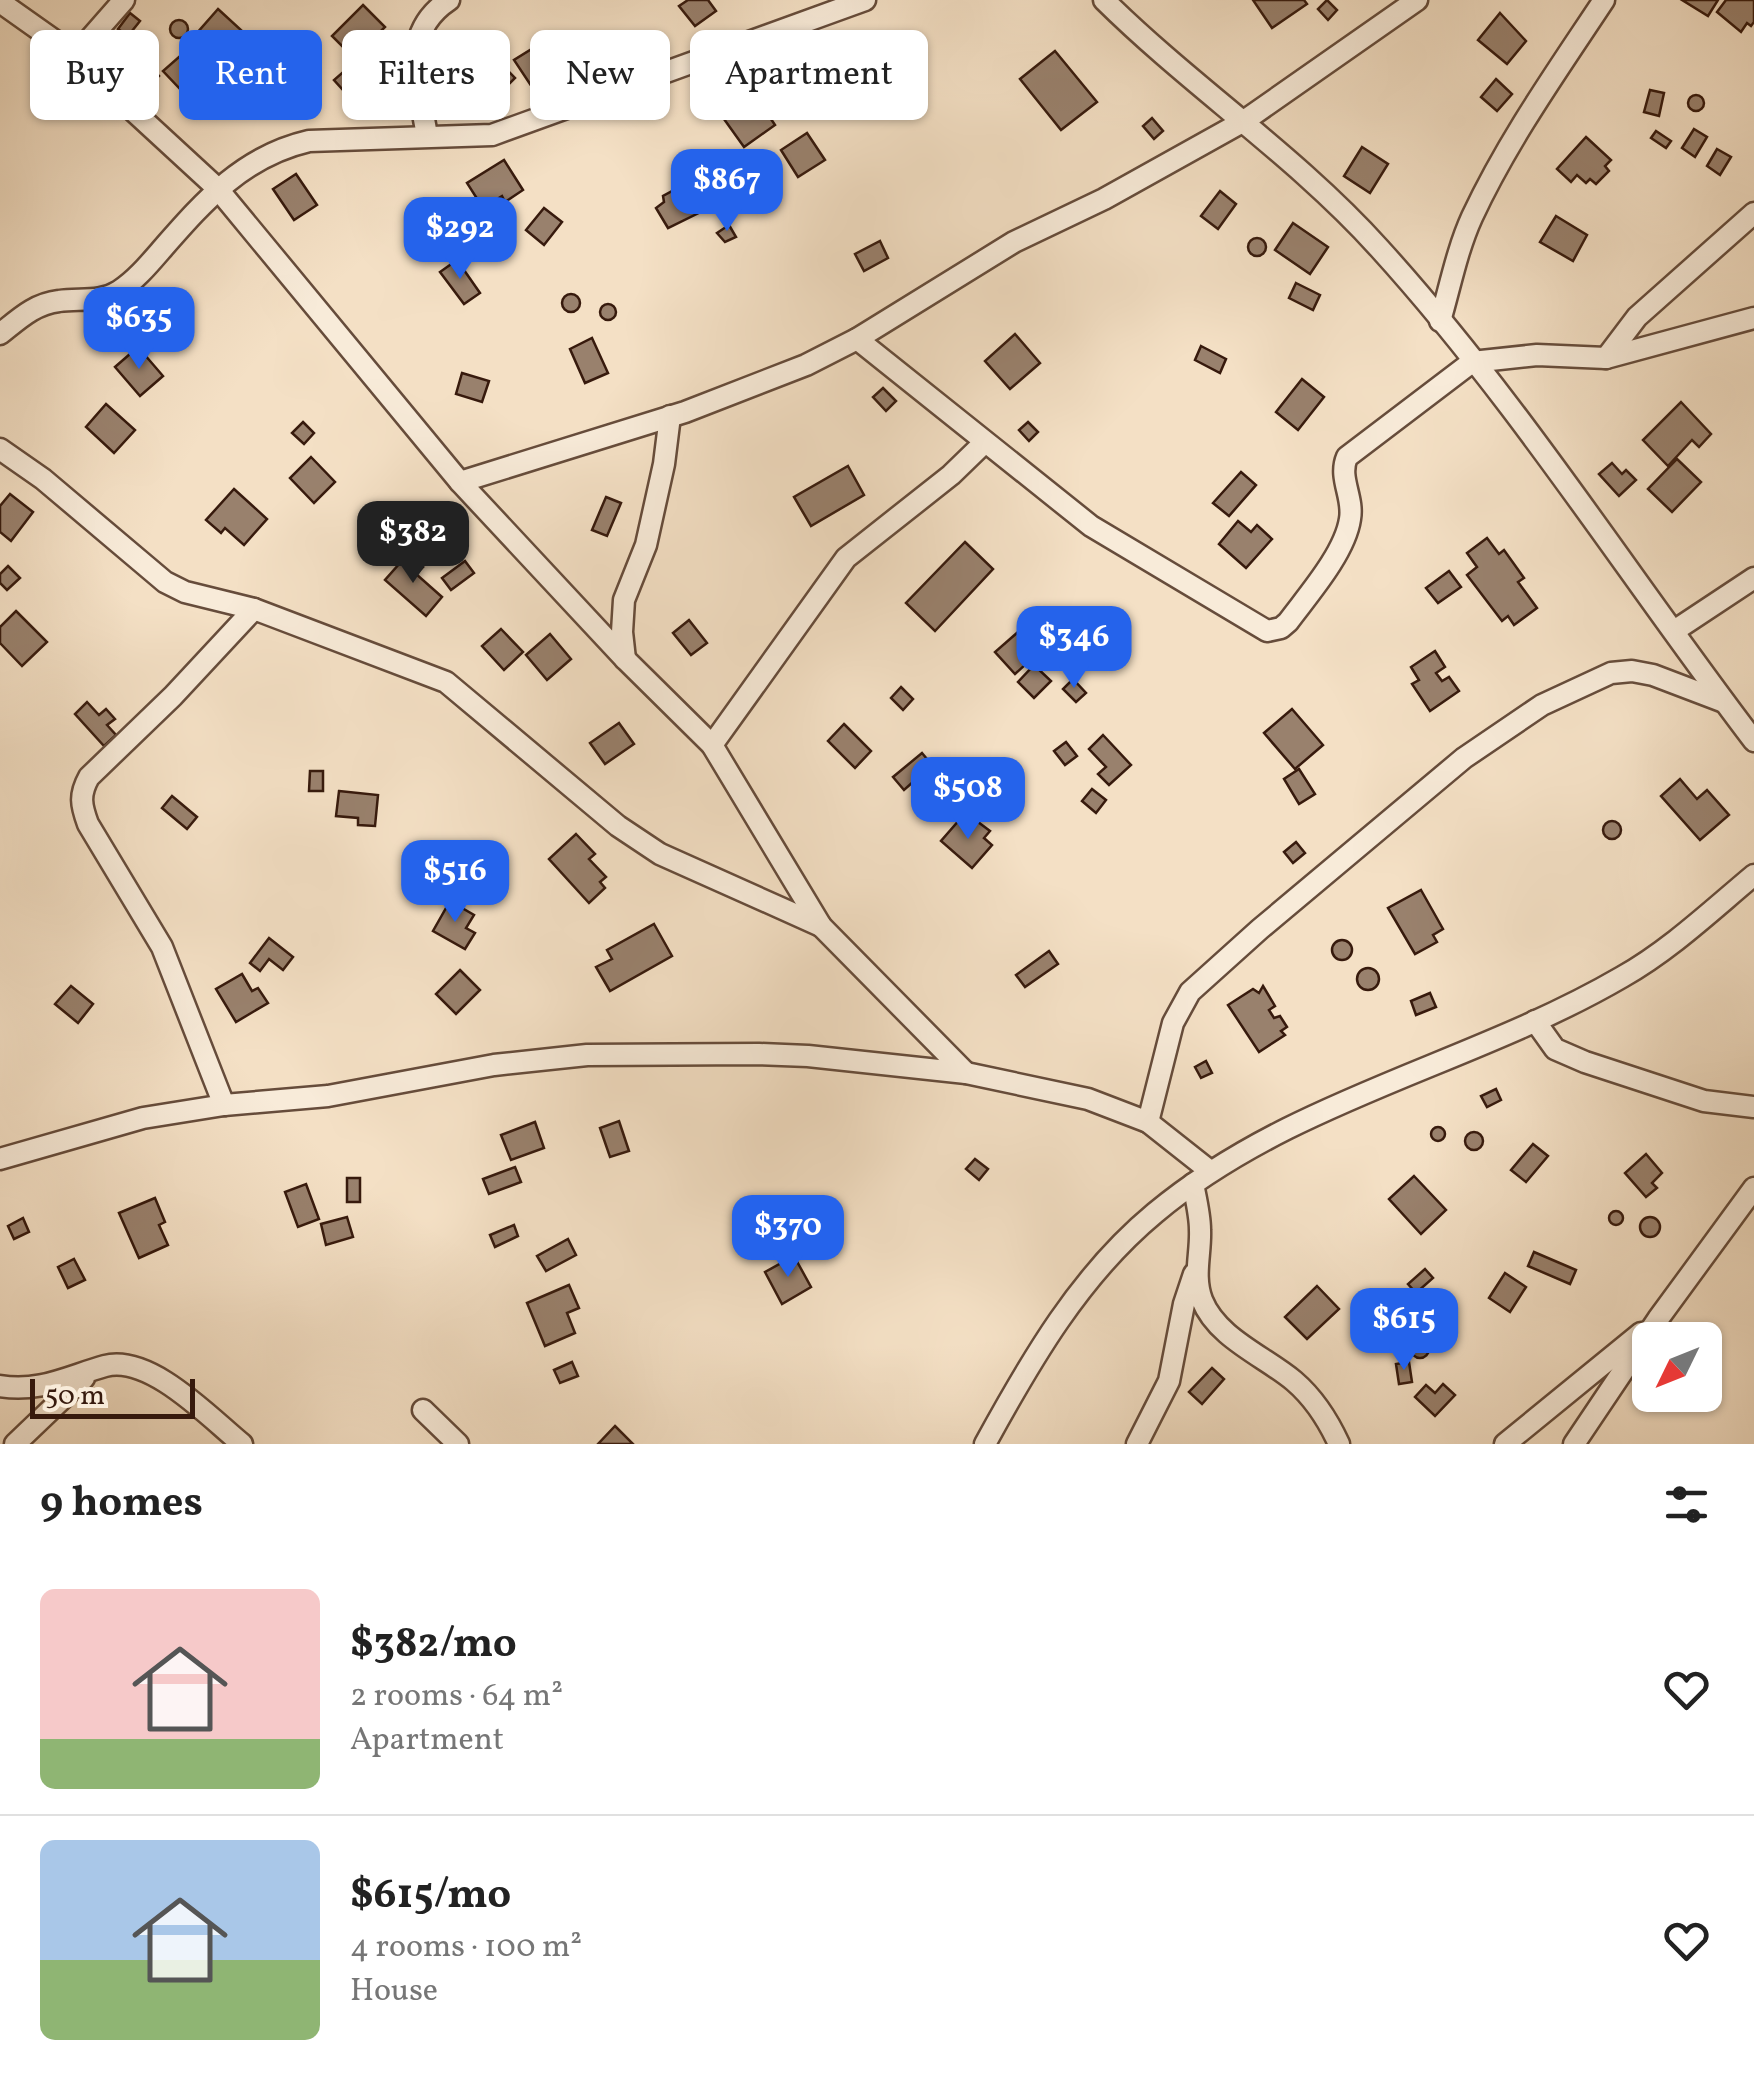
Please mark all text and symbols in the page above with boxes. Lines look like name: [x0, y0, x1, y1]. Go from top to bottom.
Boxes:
chip: Buy: [30, 30, 159, 120]
chip: Rent: [179, 30, 322, 120]
chip: Filters: [342, 30, 510, 120]
chip: New: [530, 30, 670, 120]
chip: Apartment: [690, 30, 928, 120]
pin: $867: [668, 149, 786, 234]
text: $867: [693, 159, 761, 203]
pin: $292: [401, 197, 519, 282]
text: $292: [426, 207, 494, 251]
pin: $635: [80, 287, 198, 372]
text: $635: [106, 297, 172, 341]
pin: $382: [354, 501, 472, 586]
text: $382: [379, 511, 447, 555]
pin: $346: [1015, 606, 1133, 691]
text: $346: [1039, 616, 1109, 660]
pin: $508: [909, 757, 1027, 842]
text: $508: [933, 767, 1003, 811]
pin: $516: [396, 840, 514, 925]
text: $516: [423, 850, 487, 894]
pin: $370: [729, 1195, 847, 1280]
text: $370: [754, 1205, 822, 1249]
pin: $615: [1345, 1288, 1463, 1373]
text: $615: [1372, 1298, 1436, 1342]
north arrow: [1632, 1322, 1722, 1412]
map controls: [1632, 1322, 1722, 1412]
scale bar: [30, 1374, 195, 1418]
text: 50 m: [45, 1377, 105, 1416]
text: 9 homes: [40, 1475, 203, 1534]
icon: filters: [1659, 1477, 1714, 1532]
text: $382/mo: [350, 1616, 517, 1675]
icon: home: [120, 1629, 240, 1749]
icon: heart: [1659, 1662, 1714, 1717]
text: 2 rooms · 64 m²: [350, 1675, 563, 1719]
text: Apartment: [350, 1719, 504, 1763]
text: $615/mo: [350, 1867, 511, 1926]
icon: home: [120, 1880, 240, 2000]
icon: heart: [1659, 1913, 1714, 1968]
text: 4 rooms · 100 m²: [350, 1926, 582, 1970]
text: House: [350, 1970, 438, 2014]

